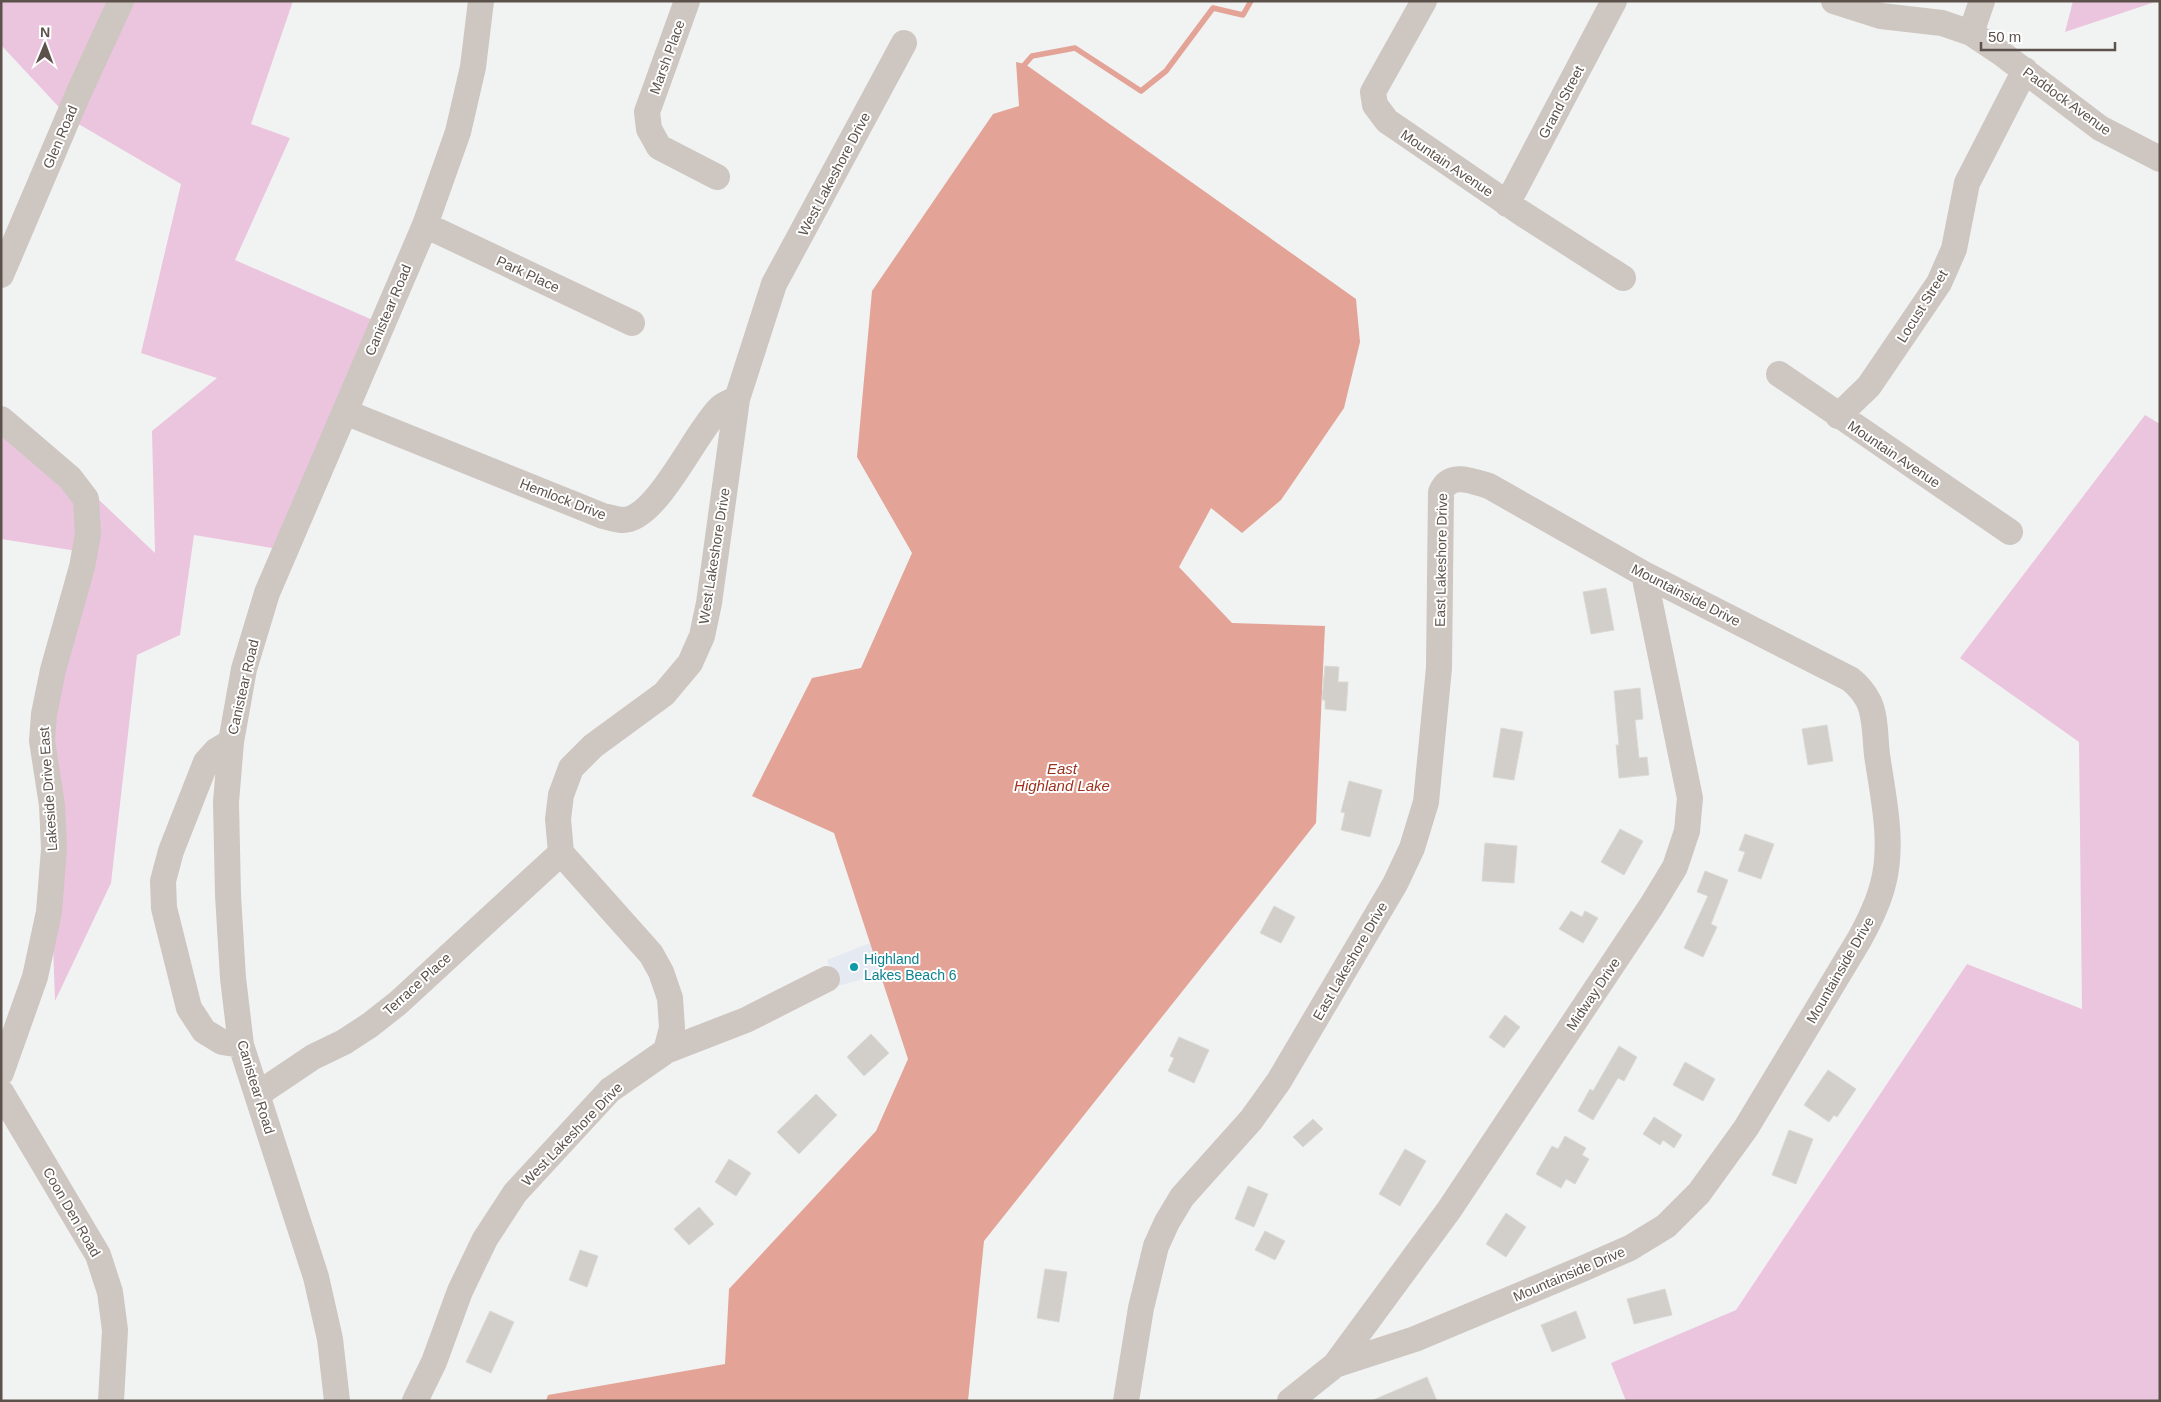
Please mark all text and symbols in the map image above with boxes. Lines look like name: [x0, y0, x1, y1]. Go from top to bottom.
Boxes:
street label: Marsh Place: [646, 18, 688, 96]
north arrow: [20, 20, 70, 70]
scale bar: [1981, 20, 2115, 52]
text: N: [40, 24, 50, 40]
text: 50 m: [1988, 28, 2021, 45]
street label: Grand Street: [1535, 63, 1587, 141]
street label: Paddock Avenue: [2020, 64, 2114, 138]
street label: Glen Road: [40, 103, 80, 171]
street label: West Lakeshore Drive: [795, 109, 873, 238]
street label: Mountain Avenue: [1398, 126, 1496, 200]
street label: Park Place: [494, 252, 562, 296]
street label: Canistear Road: [362, 262, 414, 358]
street label: Locust Street: [1893, 267, 1951, 345]
street label: Mountain Avenue: [1845, 417, 1943, 491]
street label: Hemlock Drive: [518, 475, 609, 523]
street label: West Lakeshore Drive: [695, 487, 733, 625]
street label: East Lakeshore Drive: [1432, 493, 1450, 627]
street label: Mountainside Drive: [1629, 561, 1743, 629]
street label: Canistear Road: [224, 638, 262, 736]
street label: Lakeside Drive East: [36, 726, 60, 852]
water label: East Highland Lake: [1014, 760, 1110, 794]
street label: East Lakeshore Drive: [1310, 899, 1390, 1023]
street label: Mountainside Drive: [1803, 914, 1877, 1026]
street label: Terrace Place: [380, 949, 454, 1019]
place label: Highland Lakes Beach 6: [864, 951, 957, 983]
street label: Midway Drive: [1563, 955, 1623, 1033]
marker: Highland Lakes Beach 6: [848, 961, 860, 973]
street label: Canistear Road: [234, 1038, 278, 1136]
street label: West Lakeshore Drive: [518, 1079, 626, 1189]
street label: Coon Den Road: [40, 1165, 104, 1259]
street label: Mountainside Drive: [1511, 1243, 1627, 1305]

